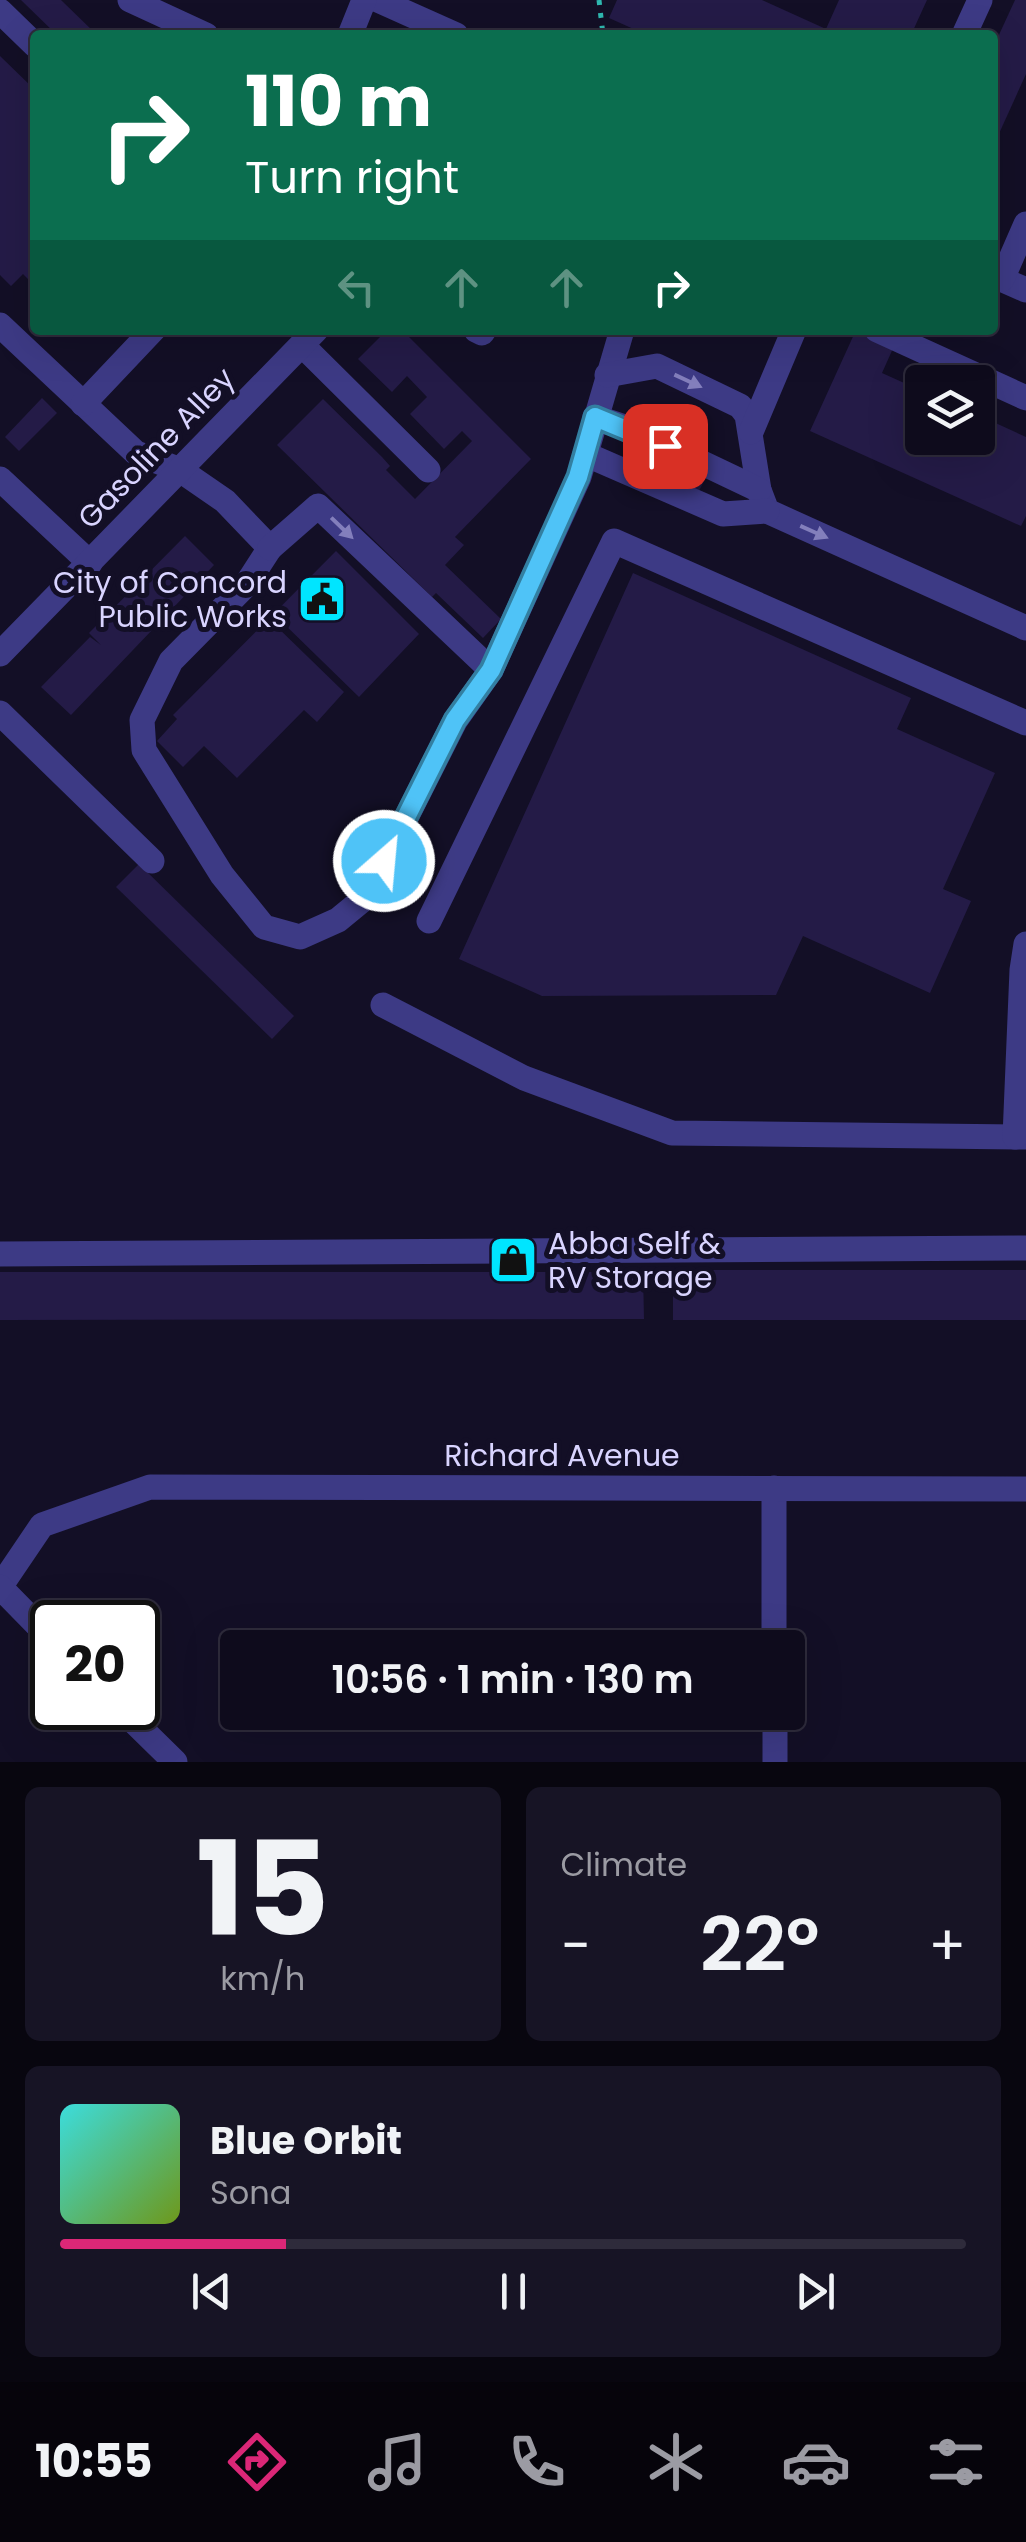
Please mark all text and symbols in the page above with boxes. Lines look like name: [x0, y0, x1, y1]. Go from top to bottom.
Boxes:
text: 110 m: [245, 52, 432, 151]
icon: right: [80, 70, 210, 200]
text: Turn right: [245, 146, 459, 209]
icon: left: [329, 260, 384, 315]
icon: ahead: [434, 260, 489, 315]
icon: ahead: [539, 260, 594, 315]
icon: right: [644, 260, 699, 315]
street label: Gasoline Alley: [68, 358, 244, 538]
map controls: [905, 365, 995, 455]
button: layers: [905, 365, 995, 455]
one-way arrow: [674, 372, 703, 389]
pin: [623, 404, 708, 489]
icon: arrive: [638, 419, 693, 474]
one-way arrow: [330, 517, 354, 540]
one-way arrow: [799, 524, 829, 540]
place label: City of Concord Public Works: [53, 561, 287, 638]
public building icon: City of Concord Public Works: [296, 573, 348, 625]
position arrow: [332, 809, 436, 913]
place label: Abba Self & RV Storage: [548, 1222, 721, 1299]
shop icon: Abba Self & RV Storage: [487, 1234, 539, 1286]
street label: Richard Avenue: [444, 1434, 680, 1477]
speed limit sign: 20: [30, 1600, 160, 1730]
text: 10:56 · 1 min · 130 m: [331, 1653, 694, 1706]
text: 15: [196, 1798, 329, 1981]
text: Climate: [561, 1842, 687, 1887]
text: 22°: [700, 1892, 819, 1997]
text: −: [561, 1907, 591, 1984]
text: +: [928, 1907, 966, 1984]
text: km/h: [220, 1956, 305, 2001]
text: Blue Orbit: [210, 2114, 402, 2167]
text: Sona: [210, 2170, 291, 2215]
icon: previous: [184, 2264, 239, 2319]
icon: pause: [486, 2264, 541, 2319]
icon: next: [788, 2264, 843, 2319]
icon: directions: [222, 2427, 292, 2497]
icon: music: [362, 2427, 432, 2497]
icon: phone: [502, 2427, 572, 2497]
icon: climate: [641, 2427, 711, 2497]
icon: car: [781, 2427, 851, 2497]
icon: filters: [921, 2427, 991, 2497]
text: 10:55: [35, 2430, 152, 2493]

